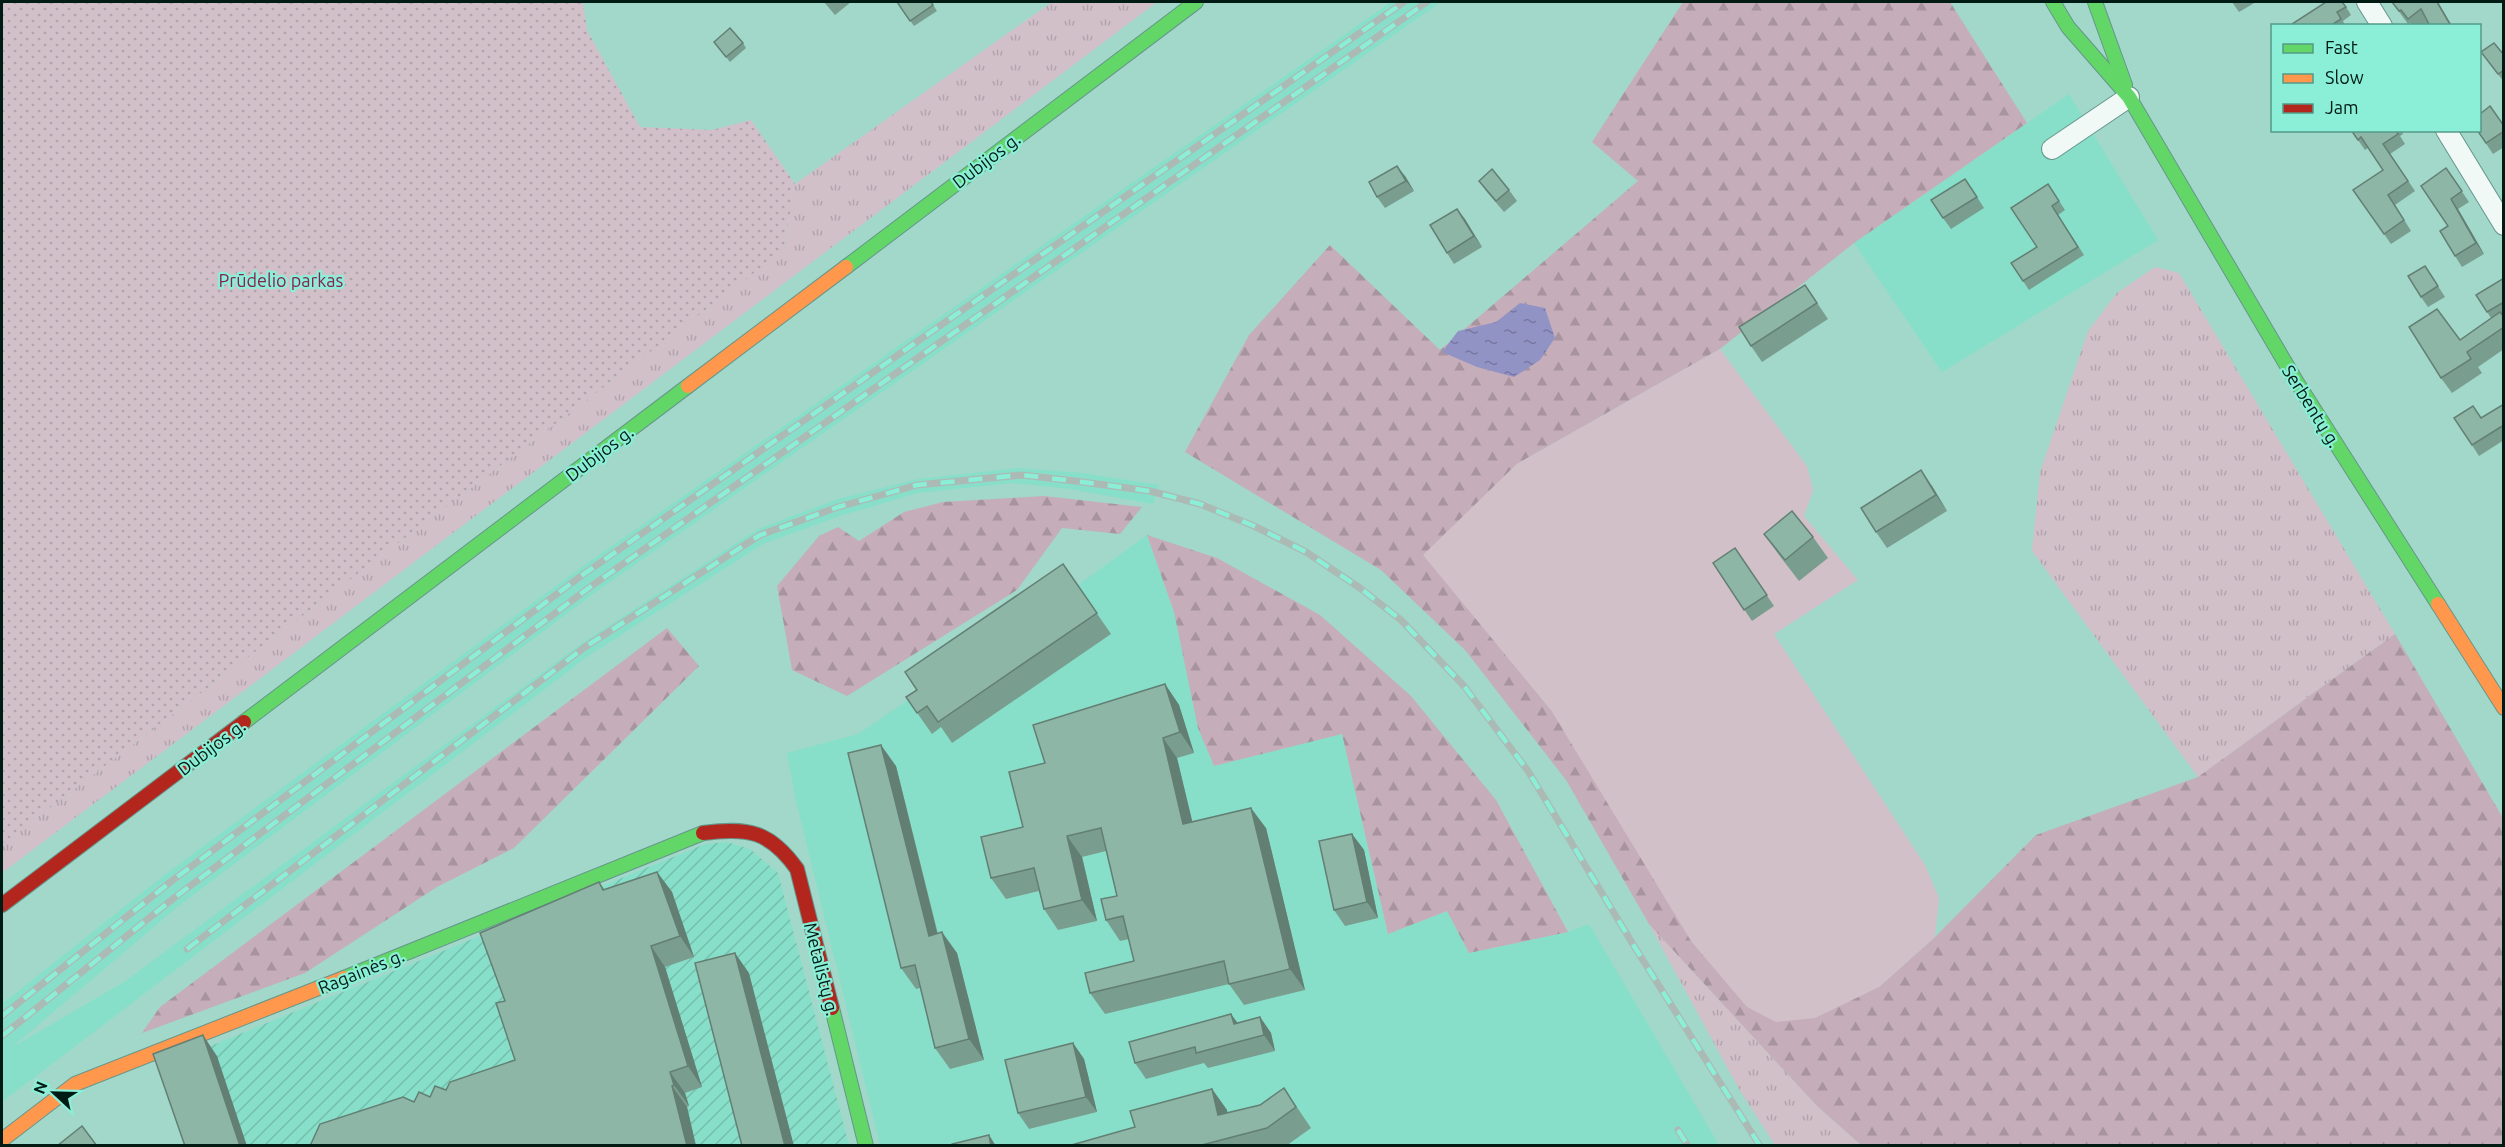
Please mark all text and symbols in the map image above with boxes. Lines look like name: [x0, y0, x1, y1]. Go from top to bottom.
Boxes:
legend: [2271, 24, 2481, 132]
text: Fast: [2325, 37, 2358, 57]
text: Slow: [2325, 67, 2364, 87]
text: Jam: [2325, 97, 2359, 117]
street label: Dubijos g.: [948, 128, 1024, 192]
park label: Prūdelio parkas: [219, 270, 344, 290]
street label: Serbentų g.: [2279, 361, 2345, 451]
street label: Dubijos g.: [561, 421, 637, 485]
street label: Dubijos g.: [173, 715, 249, 779]
street label: Metalistų g.: [801, 920, 843, 1018]
street label: Ragainės g.: [315, 945, 407, 997]
north arrow: [24, 1063, 84, 1123]
text: N: [30, 1078, 51, 1096]

